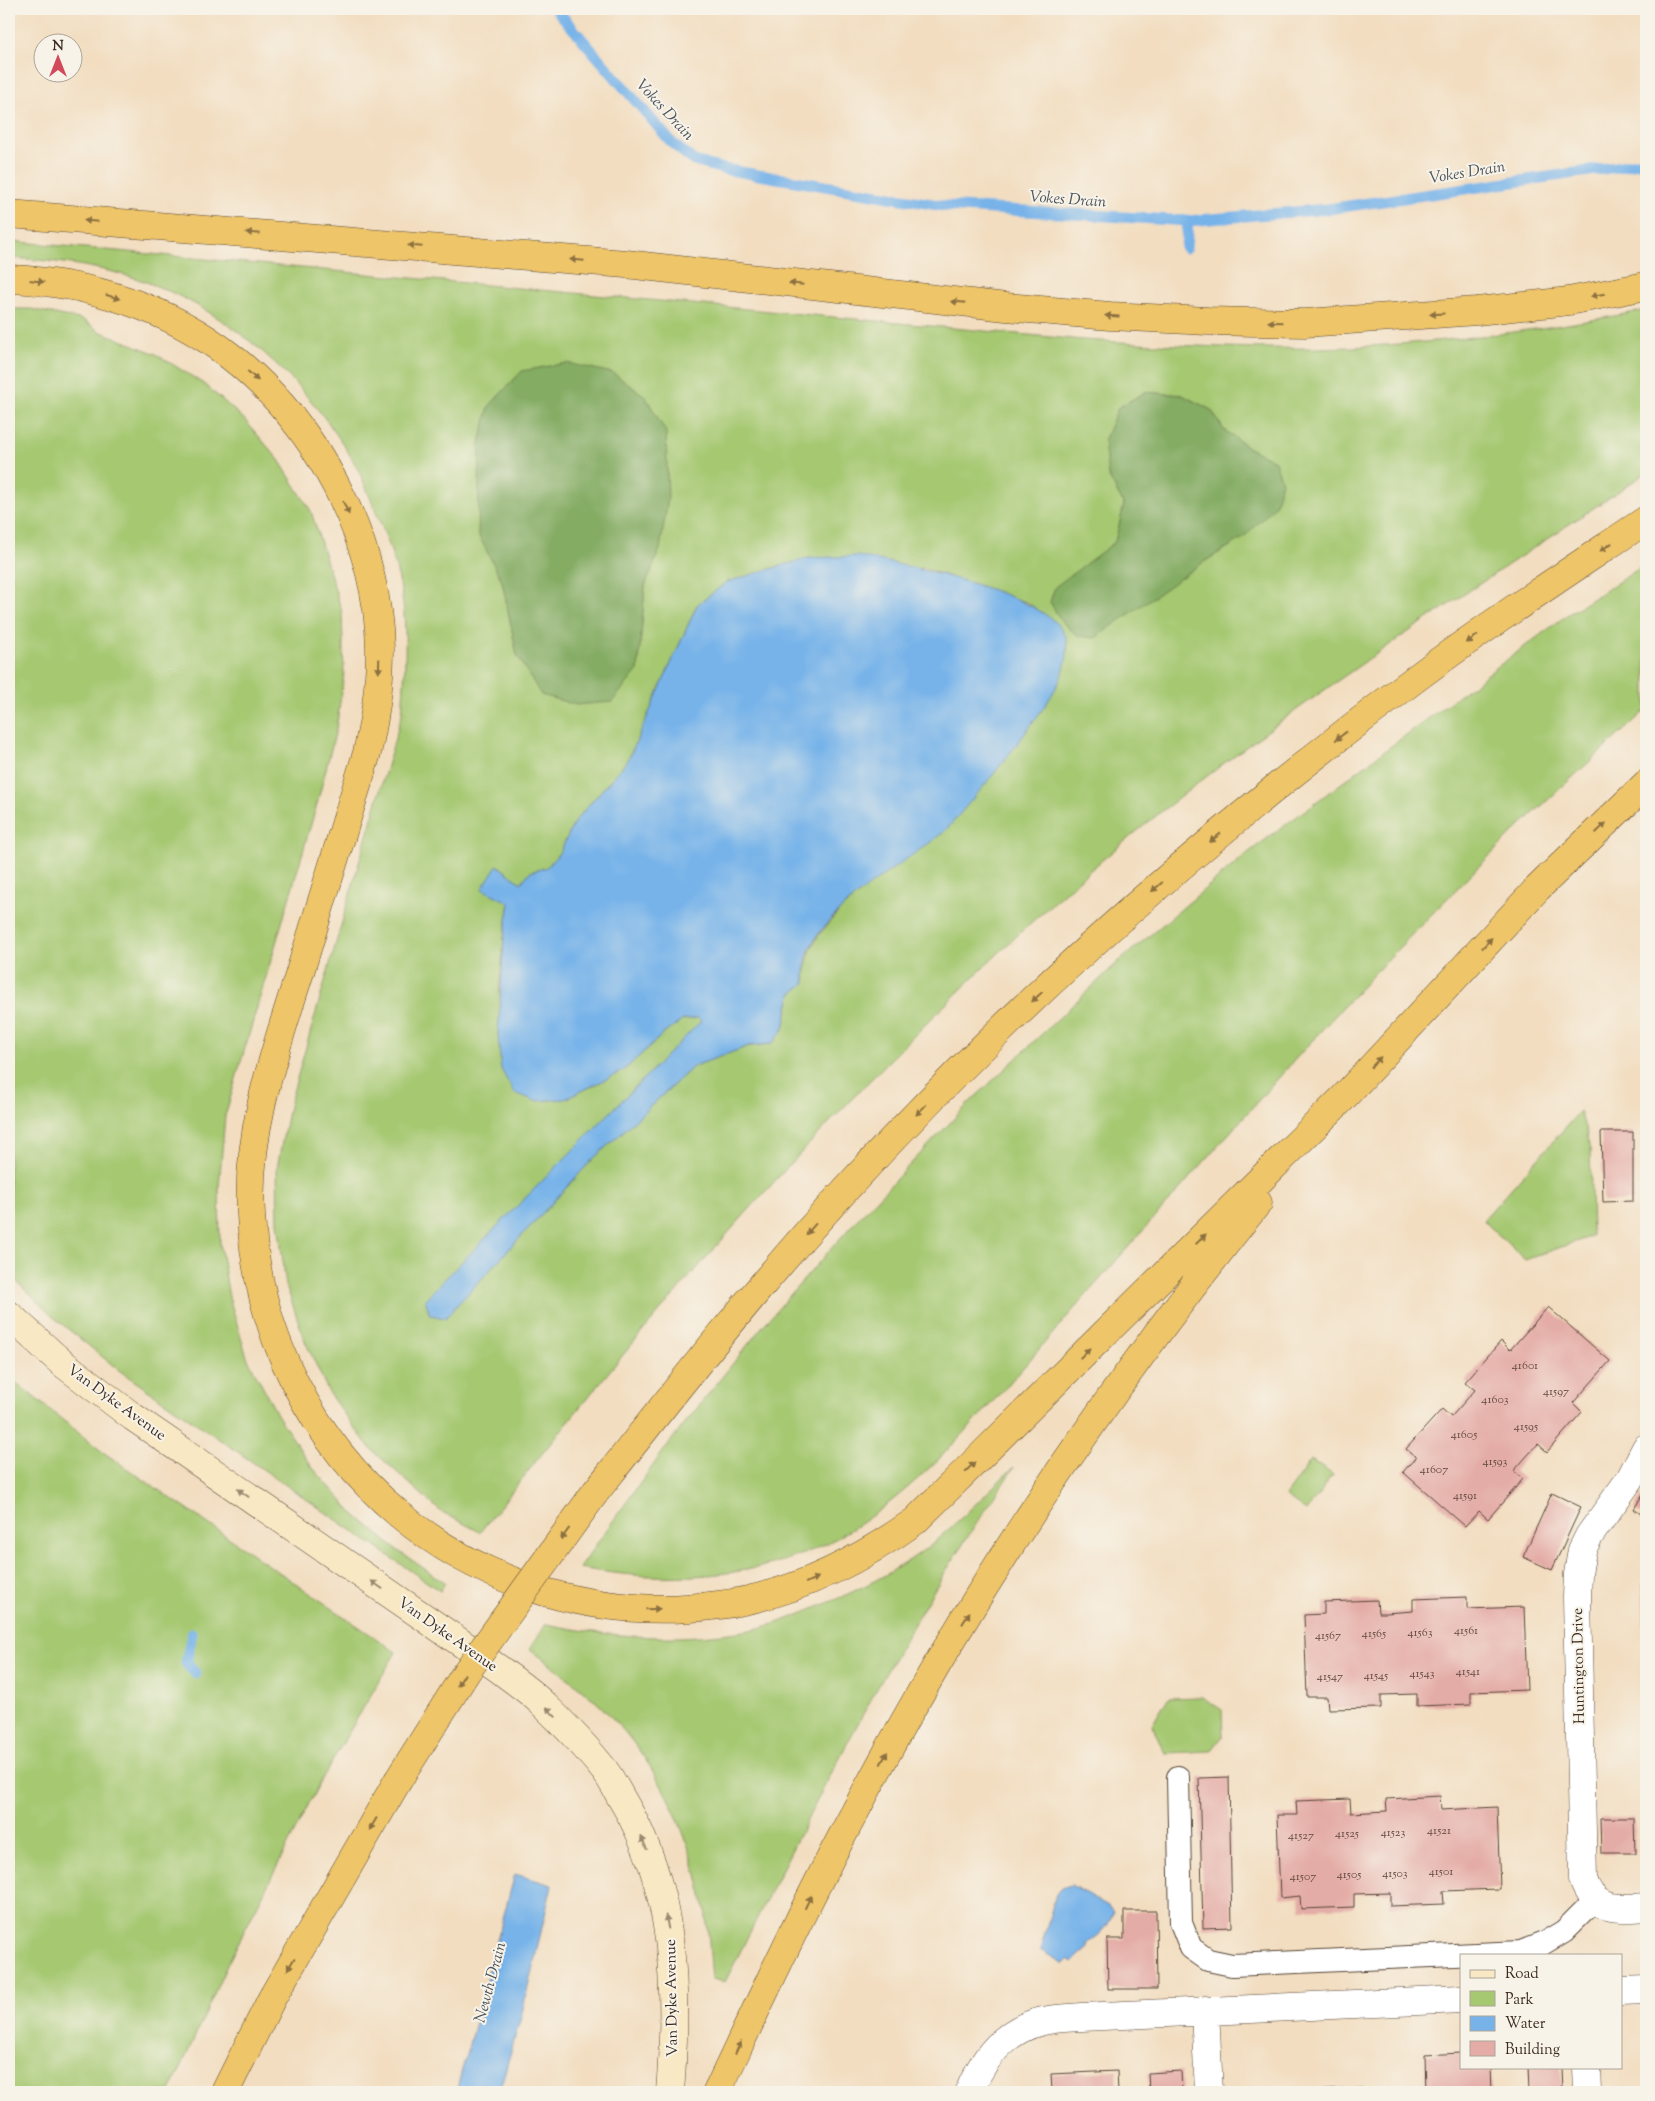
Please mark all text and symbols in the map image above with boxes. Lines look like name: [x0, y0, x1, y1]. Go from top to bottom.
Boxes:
north arrow: [32, 32, 82, 82]
text: N: [52, 37, 64, 57]
water label: Vokes Drain: [630, 75, 699, 147]
water label: Vokes Drain: [1428, 156, 1508, 191]
water label: Vokes Drain: [1029, 186, 1107, 215]
one-way arrow: [83, 216, 99, 224]
one-way arrow: [245, 229, 261, 237]
one-way arrow: [407, 242, 423, 250]
one-way arrow: [569, 256, 585, 264]
one-way arrow: [30, 277, 46, 285]
one-way arrow: [788, 280, 804, 288]
one-way arrow: [1590, 292, 1606, 300]
one-way arrow: [106, 293, 121, 301]
one-way arrow: [950, 298, 966, 306]
one-way arrow: [1429, 311, 1445, 319]
one-way arrow: [1104, 312, 1120, 320]
one-way arrow: [1267, 318, 1283, 326]
one-way arrow: [247, 371, 260, 382]
one-way arrow: [342, 501, 350, 515]
one-way arrow: [1599, 542, 1613, 552]
one-way arrow: [1465, 634, 1479, 644]
one-way arrow: [375, 658, 383, 674]
one-way arrow: [1335, 730, 1348, 741]
one-way arrow: [1595, 822, 1607, 834]
one-way arrow: [1209, 832, 1222, 843]
one-way arrow: [1152, 881, 1164, 893]
one-way arrow: [1481, 938, 1493, 950]
one-way arrow: [1032, 991, 1044, 1003]
one-way arrow: [1370, 1057, 1382, 1069]
one-way arrow: [915, 1104, 927, 1116]
one-way arrow: [805, 1223, 816, 1236]
one-way arrow: [1195, 1233, 1207, 1245]
one-way arrow: [1079, 1347, 1091, 1359]
house number: 41601: [1512, 1357, 1538, 1375]
street label: Van Dyke Avenue: [62, 1360, 170, 1446]
house number: 41597: [1543, 1383, 1569, 1401]
house number: 41603: [1481, 1391, 1509, 1409]
house number: 41595: [1514, 1418, 1538, 1436]
house number: 41605: [1451, 1426, 1477, 1444]
house number: 41593: [1483, 1453, 1508, 1471]
house number: 41607: [1420, 1461, 1448, 1479]
one-way arrow: [964, 1462, 976, 1474]
house number: 41591: [1453, 1487, 1477, 1505]
one-way arrow: [237, 1488, 250, 1498]
one-way arrow: [561, 1527, 571, 1540]
one-way arrow: [805, 1575, 819, 1583]
one-way arrow: [370, 1580, 384, 1590]
street label: Van Dyke Avenue: [393, 1593, 501, 1678]
one-way arrow: [645, 1604, 661, 1612]
street label: Huntington Drive: [1568, 1608, 1591, 1724]
one-way arrow: [961, 1611, 971, 1624]
house number: 41561: [1454, 1622, 1478, 1640]
house number: 41563: [1407, 1624, 1433, 1642]
house number: 41565: [1362, 1625, 1386, 1643]
house number: 41567: [1315, 1627, 1341, 1645]
house number: 41541: [1456, 1663, 1480, 1681]
house number: 41543: [1409, 1665, 1435, 1683]
house number: 41545: [1364, 1667, 1388, 1685]
house number: 41547: [1317, 1668, 1343, 1686]
one-way arrow: [457, 1674, 466, 1687]
one-way arrow: [545, 1706, 557, 1718]
one-way arrow: [880, 1751, 888, 1765]
one-way arrow: [368, 1817, 377, 1830]
house number: 41521: [1427, 1822, 1451, 1840]
house number: 41523: [1381, 1824, 1405, 1842]
house number: 41525: [1335, 1825, 1359, 1843]
house number: 41527: [1288, 1827, 1314, 1845]
one-way arrow: [640, 1836, 648, 1850]
house number: 41501: [1429, 1863, 1453, 1881]
house number: 41503: [1382, 1865, 1408, 1883]
house number: 41505: [1337, 1866, 1361, 1884]
house number: 41507: [1290, 1868, 1316, 1886]
one-way arrow: [805, 1895, 813, 1909]
one-way arrow: [663, 1914, 671, 1929]
water label: Newth Drain: [470, 1939, 513, 2026]
street label: Van Dyke Avenue: [661, 1939, 684, 2057]
legend: [1460, 1954, 1622, 2068]
one-way arrow: [287, 1958, 296, 1971]
text: Road: [1505, 1964, 1539, 1985]
text: Park: [1505, 1990, 1534, 2011]
text: Water: [1505, 2014, 1546, 2035]
text: Building: [1505, 2040, 1560, 2061]
one-way arrow: [734, 2041, 742, 2055]

